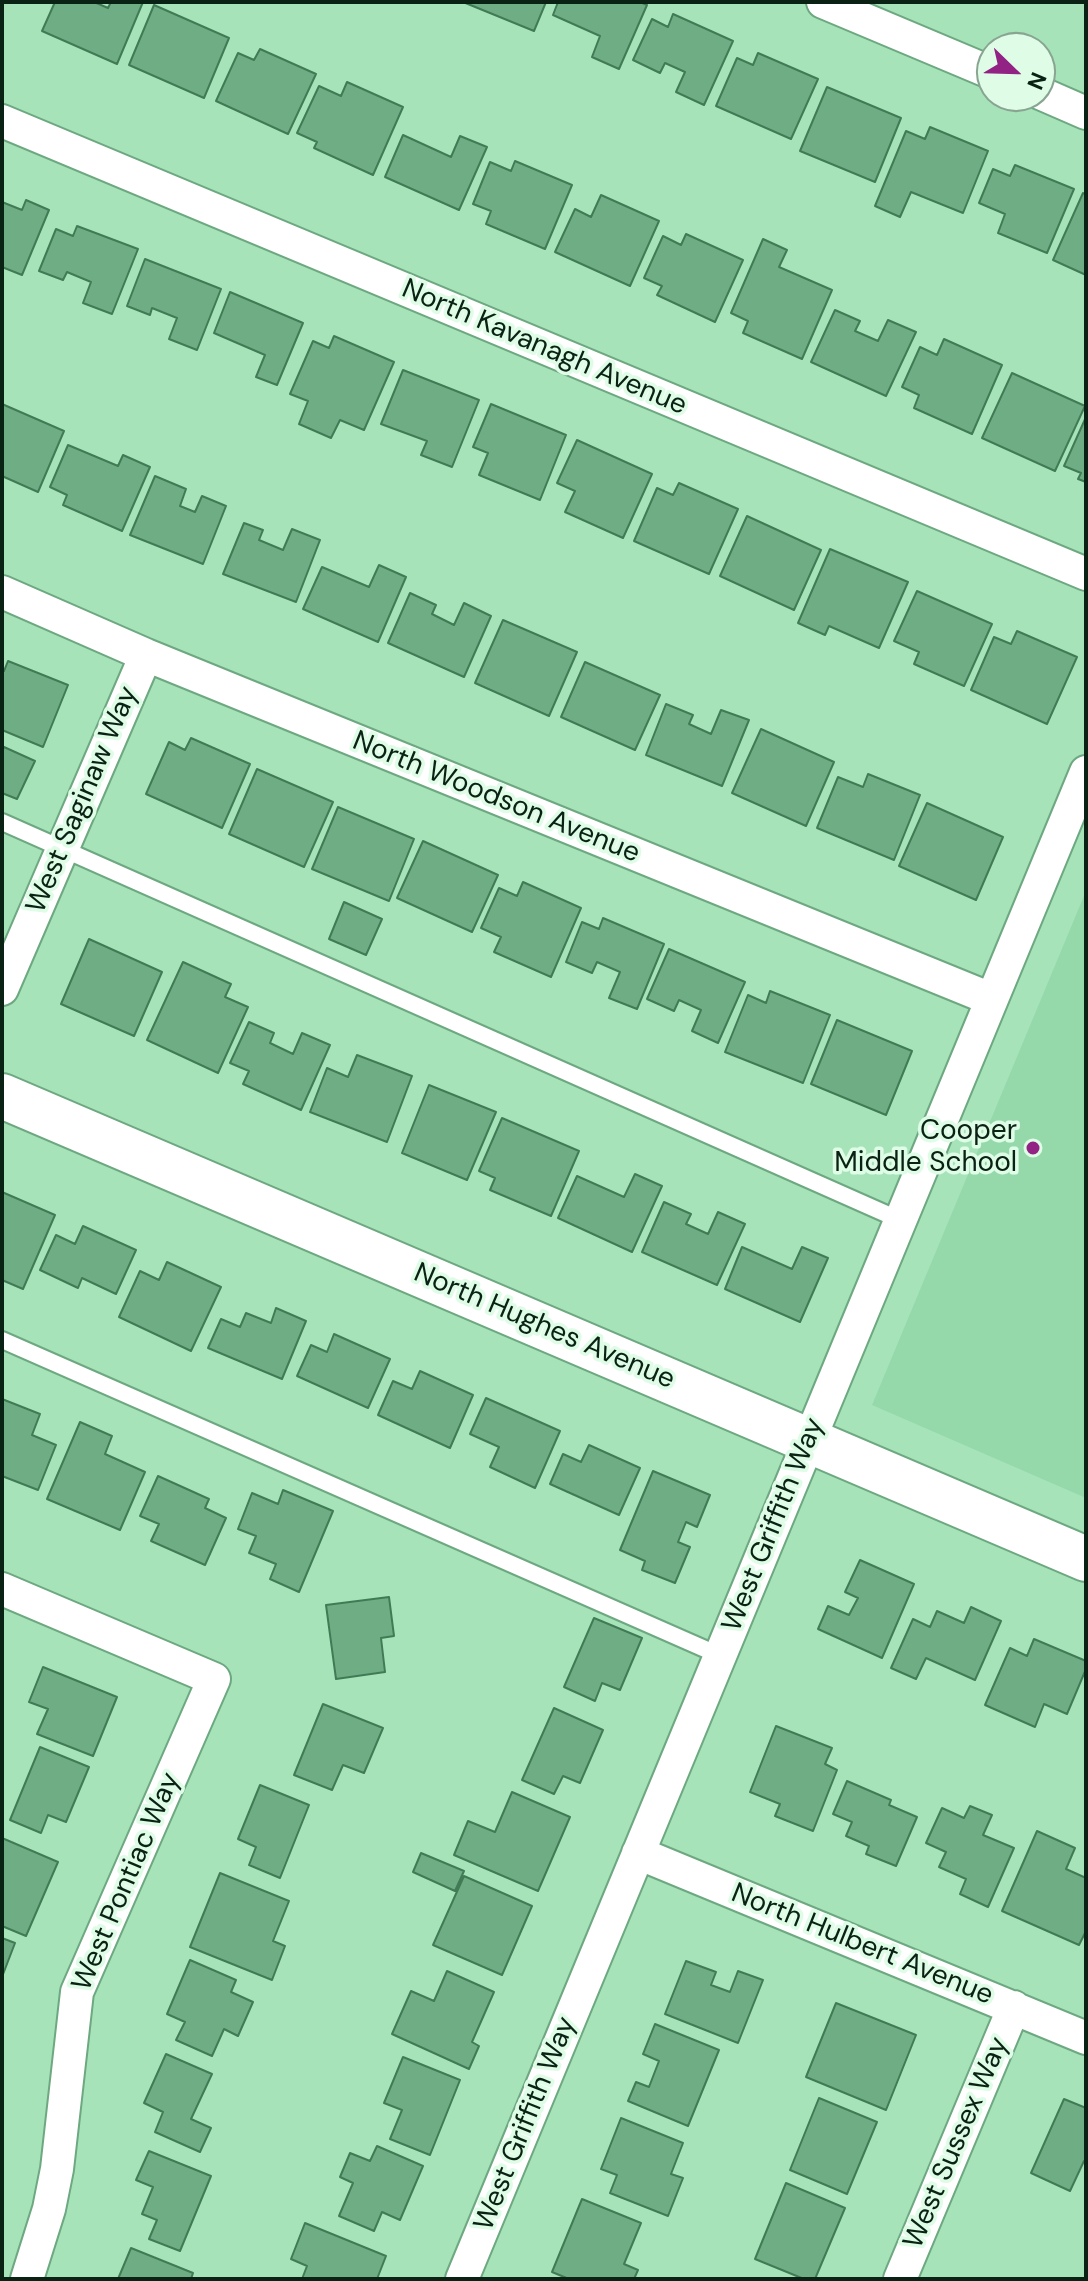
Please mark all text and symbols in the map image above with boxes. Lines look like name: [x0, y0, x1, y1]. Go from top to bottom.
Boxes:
north arrow: [976, 32, 1056, 112]
text: N: [1020, 68, 1053, 94]
street label: North Kavanagh Avenue: [397, 273, 691, 423]
street label: West Saginaw Way: [20, 681, 146, 919]
street label: North Woodson Avenue: [348, 725, 644, 871]
place label: Cooper Middle School: [834, 1115, 1017, 1181]
marker: Cooper Middle School: [1024, 1139, 1042, 1157]
street label: North Hughes Avenue: [408, 1257, 680, 1397]
street label: West Griffith Way: [716, 1413, 832, 1637]
street label: West Pontiac Way: [66, 1768, 188, 1996]
street label: North Hulbert Avenue: [726, 1877, 998, 2013]
street label: West Griffith Way: [468, 2012, 584, 2236]
street label: West Sussex Way: [897, 2032, 1017, 2254]

